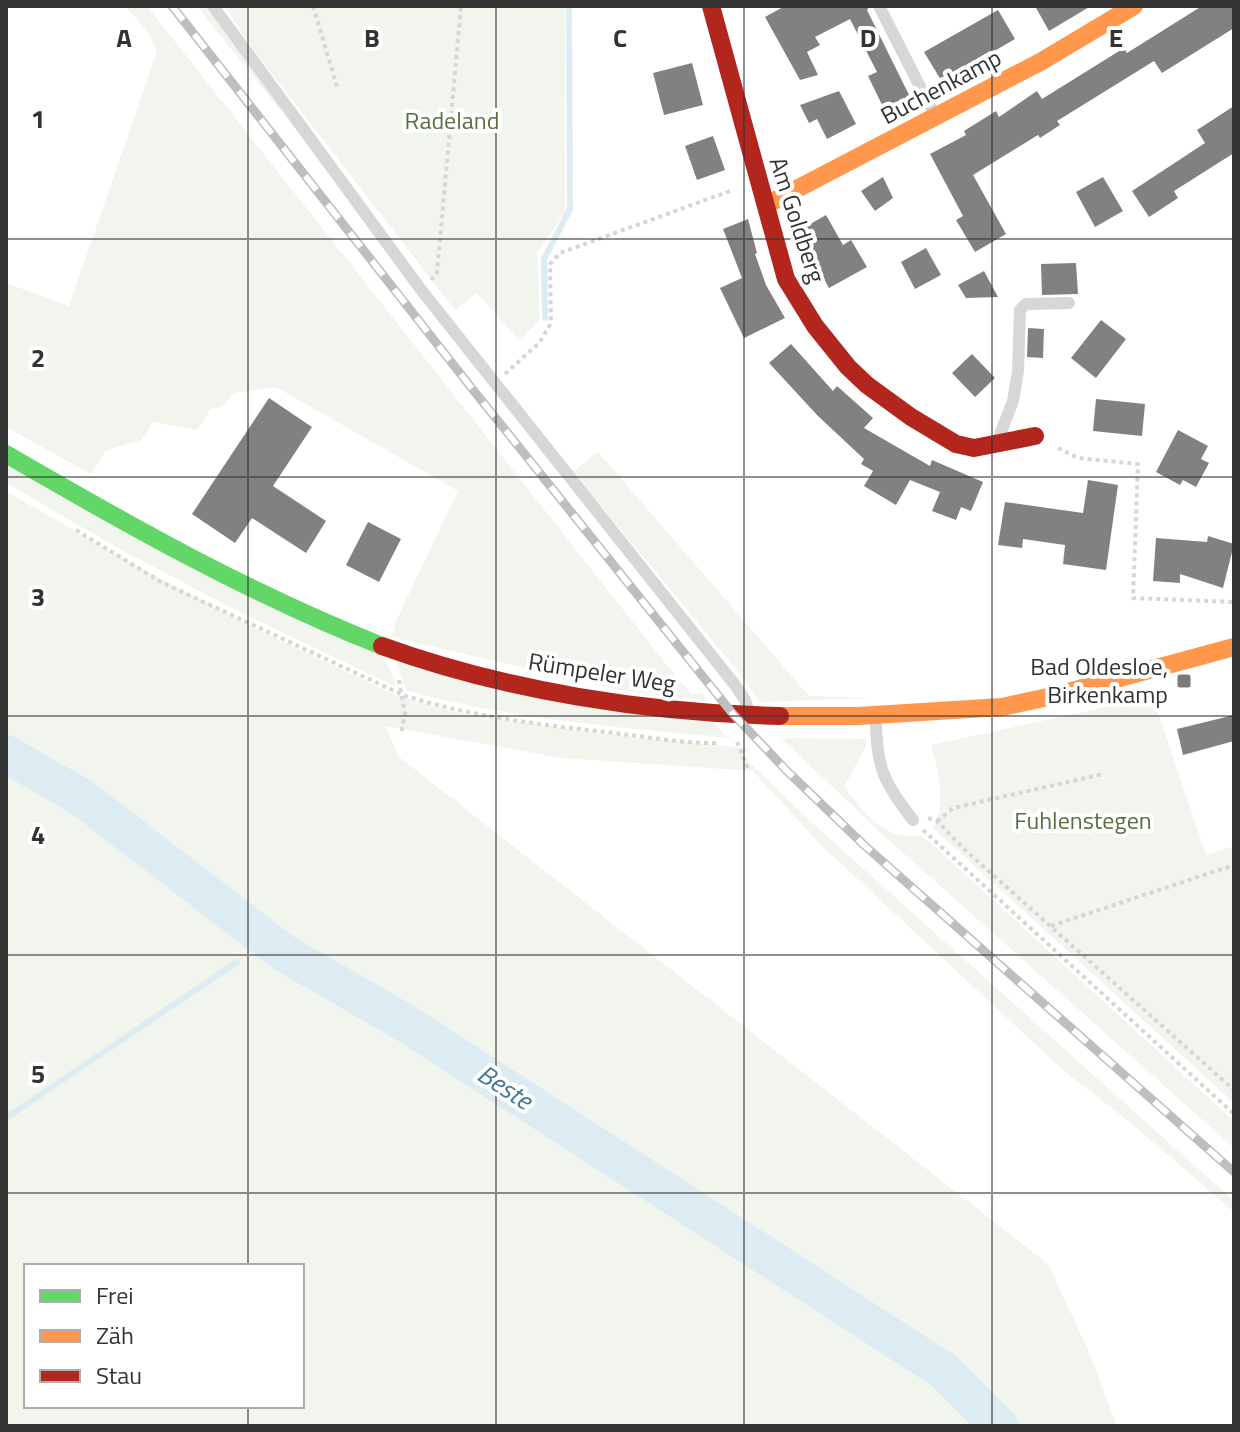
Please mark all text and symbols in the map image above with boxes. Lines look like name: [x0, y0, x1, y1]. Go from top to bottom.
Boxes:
text: A: [116, 18, 132, 57]
text: B: [364, 18, 380, 57]
text: C: [613, 18, 627, 57]
text: D: [860, 18, 876, 57]
text: E: [1109, 18, 1123, 57]
street label: Buchenkamp: [874, 39, 1007, 133]
text: 1: [31, 99, 45, 138]
park label: Radeland: [405, 102, 499, 138]
street label: Am Goldberg: [761, 152, 835, 287]
text: 2: [31, 338, 45, 377]
text: 3: [31, 577, 45, 616]
street label: Rümpeler Weg: [526, 643, 678, 701]
place label: Bad Oldesloe, Birkenkamp: [1030, 648, 1168, 712]
marker: Bad Oldesloe, Birkenkamp: [1175, 672, 1193, 690]
park label: Fuhlenstegen: [1014, 802, 1152, 838]
text: 4: [31, 815, 45, 854]
text: 5: [31, 1054, 45, 1093]
water label: Beste: [470, 1054, 542, 1120]
legend: [24, 1264, 304, 1408]
text: Frei: [96, 1277, 134, 1313]
text: Zäh: [96, 1317, 134, 1353]
text: Stau: [96, 1357, 142, 1393]

